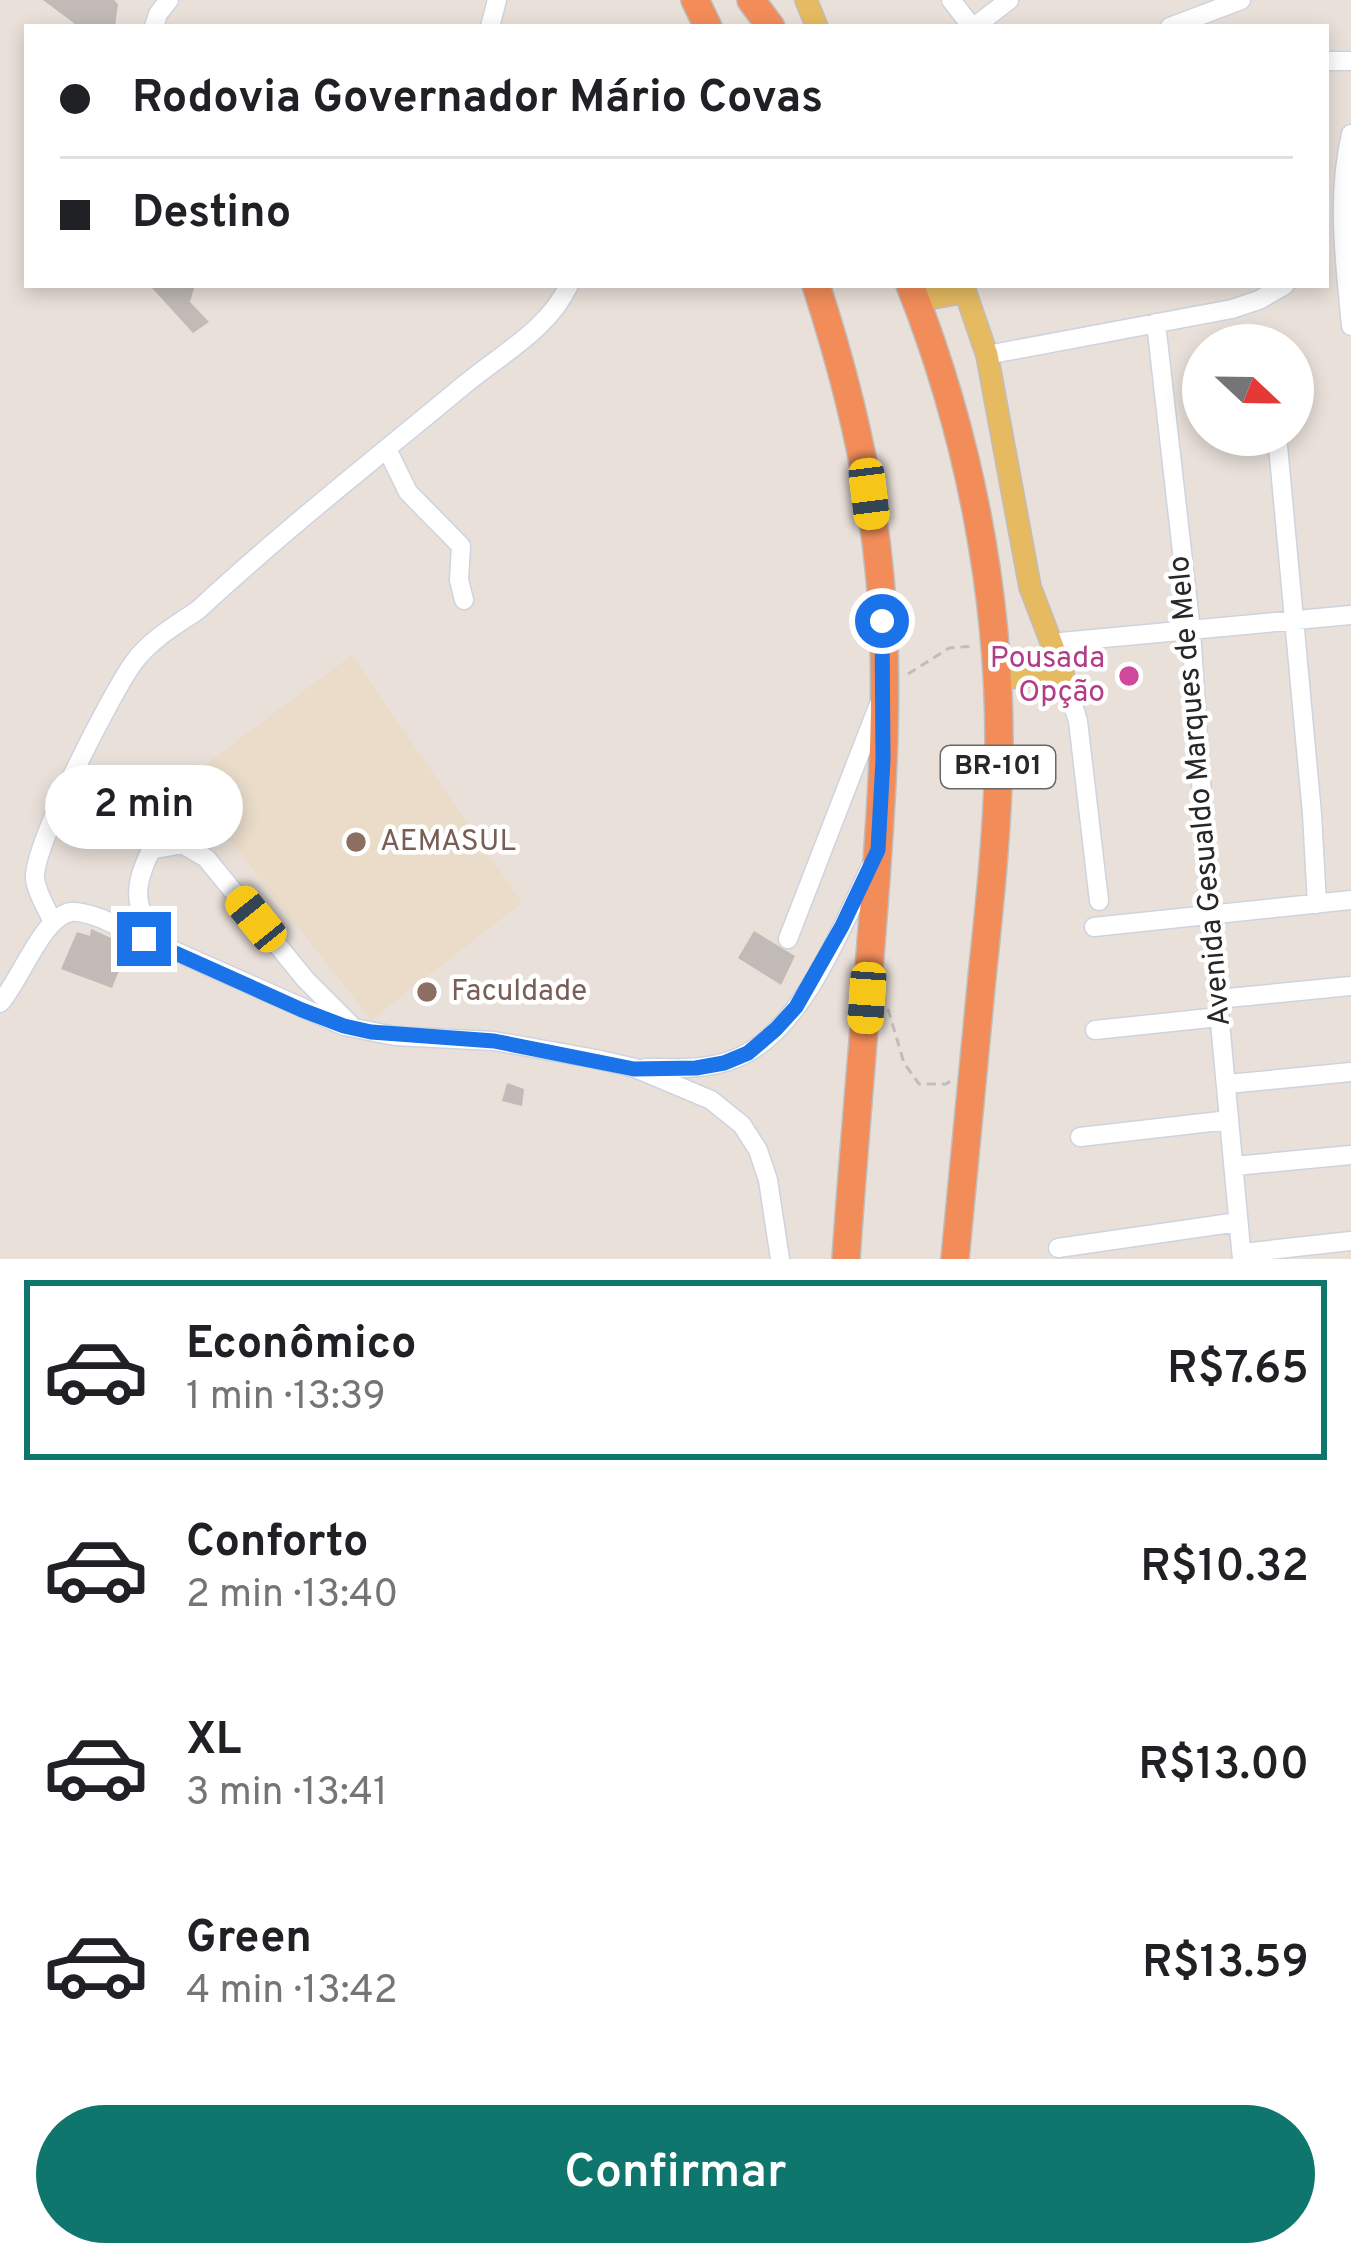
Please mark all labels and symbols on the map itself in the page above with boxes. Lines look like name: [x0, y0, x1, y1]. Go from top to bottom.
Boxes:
north arrow: [1182, 324, 1314, 456]
car: [847, 456, 891, 532]
street label: Avenida Gesualdo Marques de Melo: [1162, 554, 1240, 1028]
route start: [855, 594, 909, 648]
place label: Pousada Opção: [990, 641, 1105, 712]
marker: Pousada Opção: [1116, 663, 1142, 689]
road number: BR-101: [941, 746, 1055, 788]
callout: 2 min: [45, 765, 243, 849]
place label: AEMASUL: [380, 824, 516, 861]
marker: AEMASUL: [343, 829, 369, 855]
car: [219, 880, 293, 958]
route end: [117, 912, 171, 966]
car: [847, 961, 887, 1035]
place label: Faculdade: [451, 974, 587, 1011]
marker: Faculdade: [414, 979, 440, 1005]

